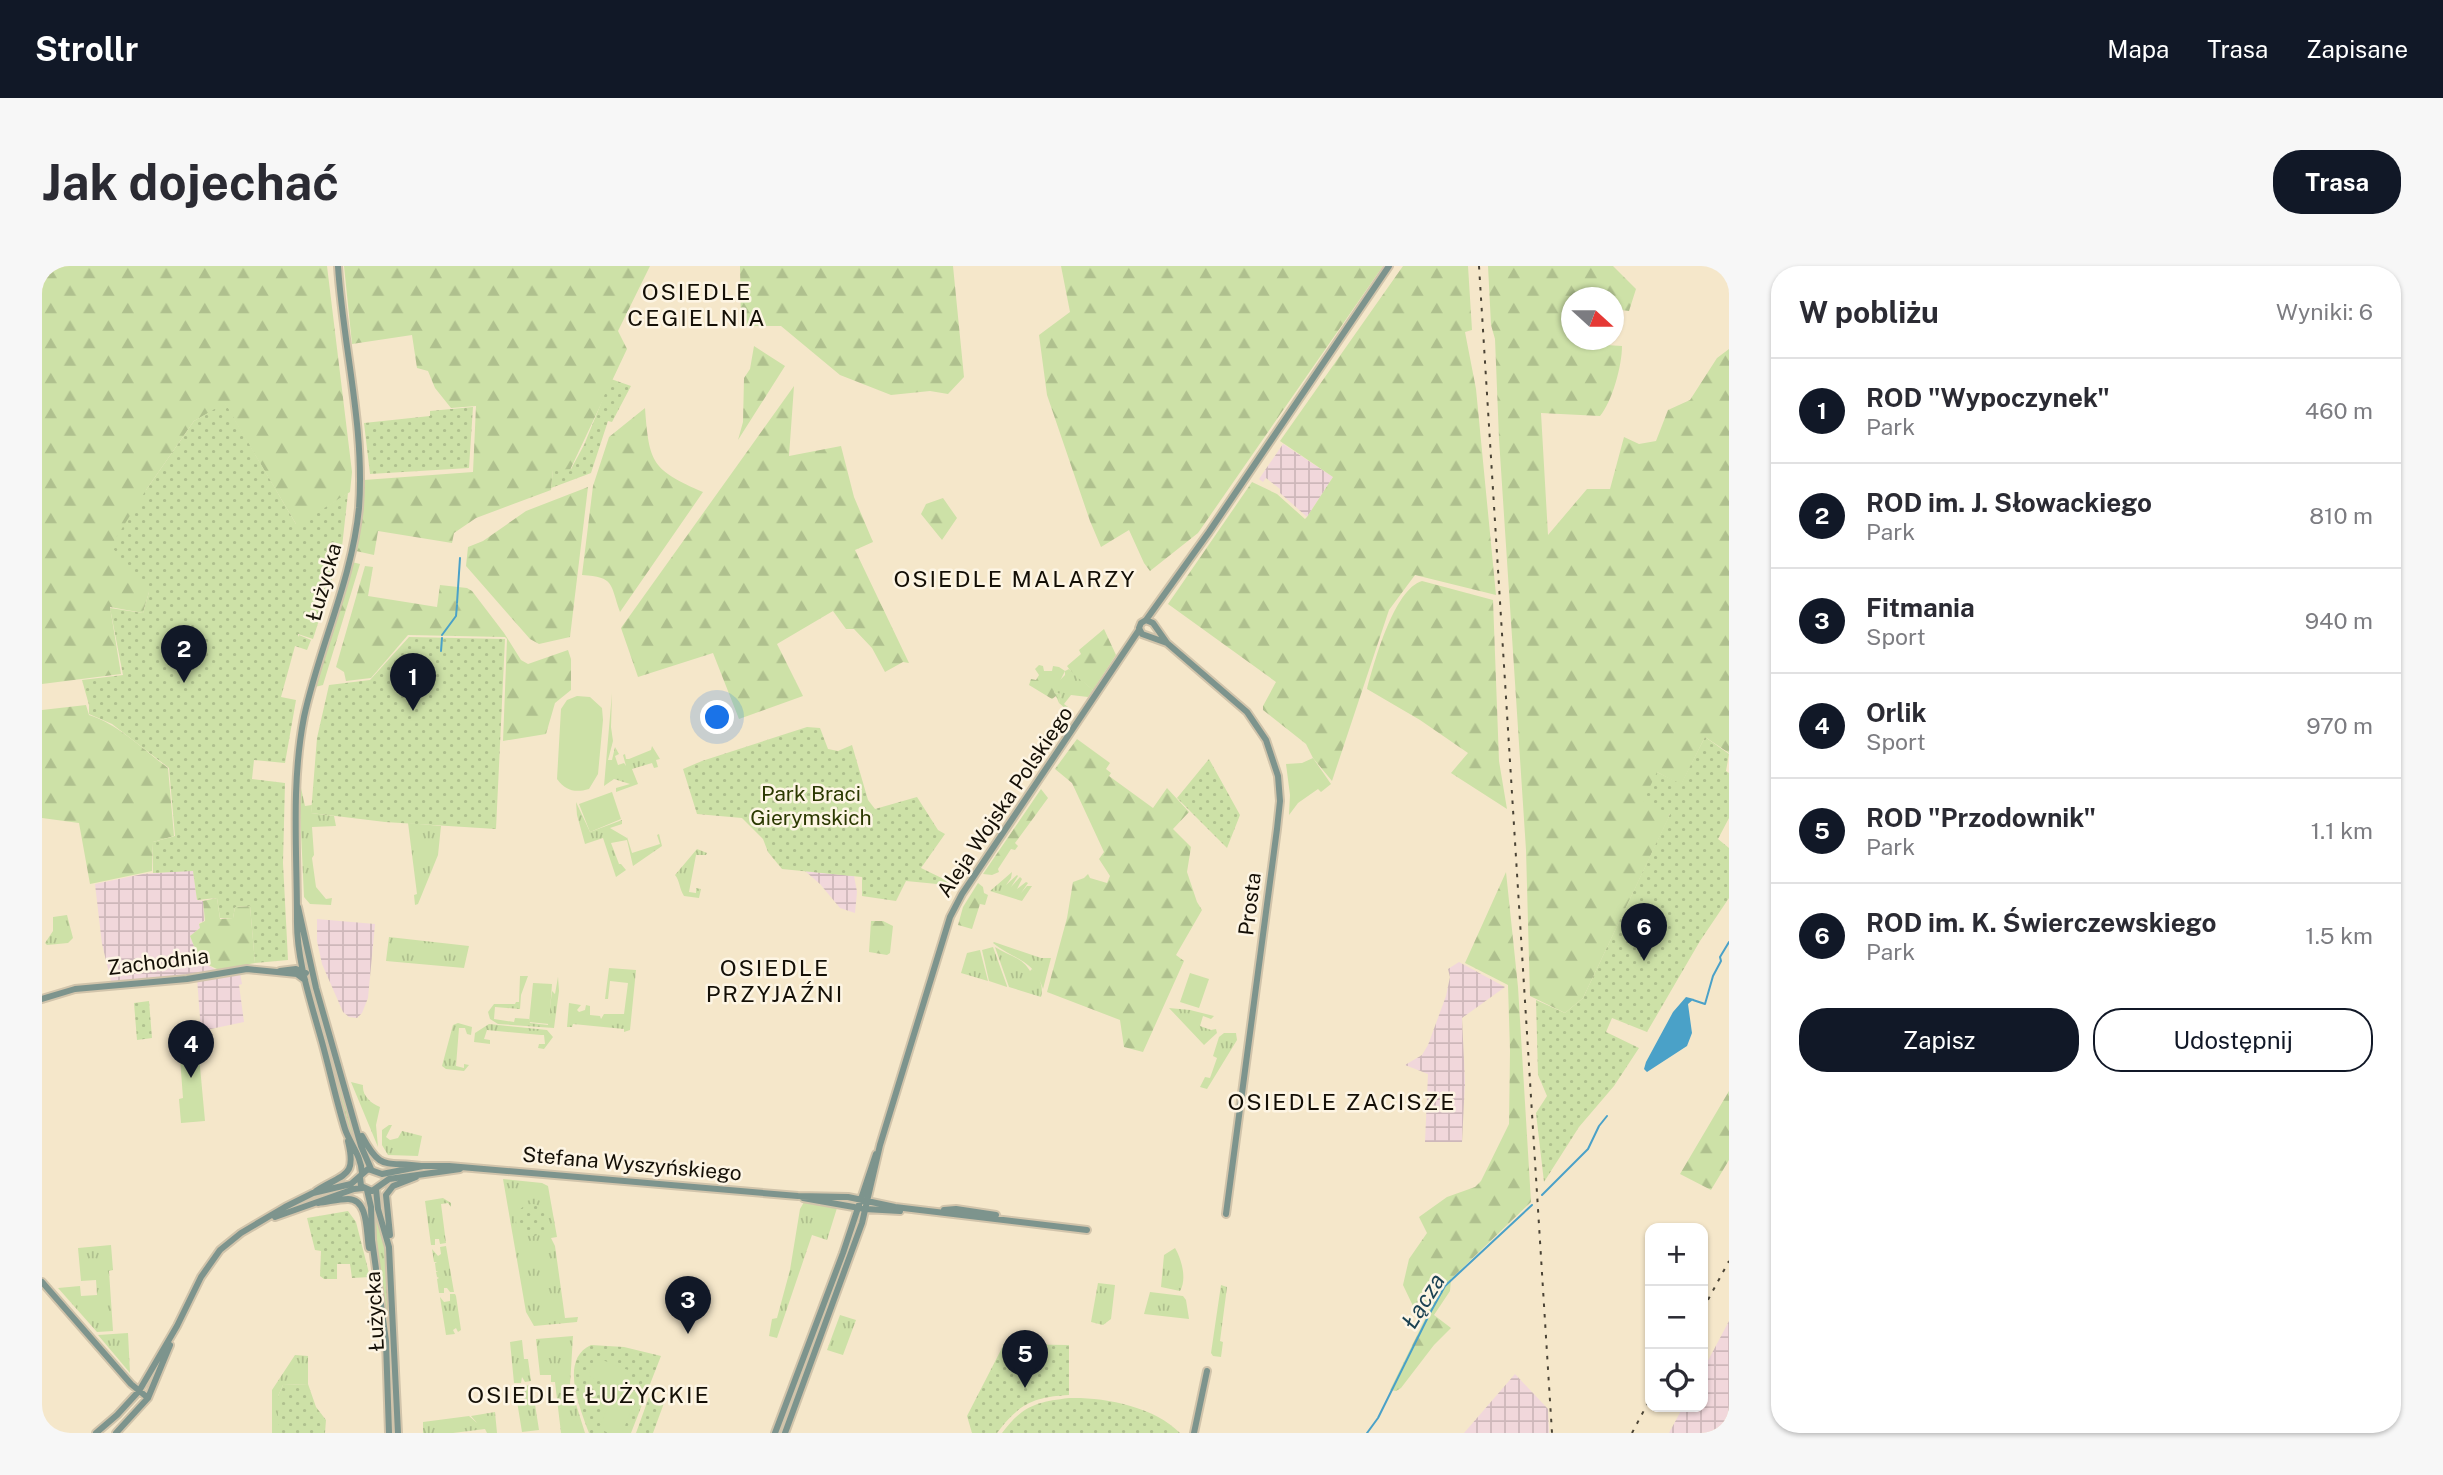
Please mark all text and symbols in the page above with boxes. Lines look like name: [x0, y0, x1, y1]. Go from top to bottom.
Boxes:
text: Strollr: [35, 30, 138, 68]
text: Mapa: [2107, 35, 2169, 63]
text: Trasa: [2207, 35, 2268, 63]
text: Zapisane: [2306, 35, 2408, 63]
button: Trasa: [2273, 150, 2401, 214]
text: Jak dojechać: [42, 153, 339, 211]
district label: OSIEDLE CEGIELNIA: [627, 278, 767, 331]
north arrow: [1561, 287, 1624, 350]
text: W pobliżu: [1799, 294, 1939, 330]
text: Wyniki: 6: [2276, 298, 2373, 325]
text: ROD "Wypoczynek": [1866, 382, 2110, 413]
text: 1: [1817, 397, 1827, 424]
text: 460 m: [2305, 397, 2373, 424]
text: Park: [1866, 413, 1915, 440]
text: ROD im. J. Słowackiego: [1866, 487, 2152, 518]
text: 2: [1815, 502, 1829, 529]
text: 810 m: [2309, 502, 2373, 529]
text: Park: [1866, 518, 1915, 545]
street label: Łużycka: [301, 540, 347, 624]
district label: OSIEDLE MALARZY: [893, 565, 1137, 592]
text: Fitmania: [1866, 592, 1975, 623]
text: 3: [1814, 607, 1830, 634]
text: 940 m: [2305, 607, 2373, 634]
text: Sport: [1866, 623, 1926, 650]
pin: 2: [161, 625, 207, 683]
pin: 1: [390, 653, 436, 711]
text: Orlik: [1866, 697, 1927, 728]
your location: [700, 700, 734, 734]
street label: Aleja Wojska Polskiego: [931, 702, 1078, 902]
text: 4: [1814, 712, 1830, 739]
text: 970 m: [2306, 712, 2373, 739]
text: Sport: [1866, 728, 1926, 755]
park label: Park Braci Gierymskich: [750, 781, 872, 830]
text: ROD "Przodownik": [1866, 802, 2096, 833]
text: 5: [1814, 817, 1830, 844]
text: 1.1 km: [2311, 817, 2373, 844]
text: Park: [1866, 833, 1915, 860]
street label: Prosta: [1233, 871, 1266, 937]
pin: 6: [1621, 903, 1667, 961]
text: ROD im. K. Świerczewskiego: [1866, 907, 2217, 938]
text: 6: [1814, 922, 1830, 949]
text: 1.5 km: [2305, 922, 2373, 949]
text: Park: [1866, 938, 1915, 965]
street label: Zachodnia: [106, 943, 210, 980]
district label: OSIEDLE PRZYJAŹNI: [706, 954, 844, 1007]
button: Zapisz: [1799, 1008, 2079, 1072]
button: Udostępnij: [2093, 1008, 2373, 1072]
pin: 4: [168, 1020, 214, 1078]
district label: OSIEDLE ZACISZE: [1228, 1088, 1456, 1115]
street label: Stefana Wyszyńskiego: [521, 1141, 743, 1186]
map controls: [1645, 1223, 1708, 1412]
button: +: [1645, 1223, 1708, 1286]
water label: Łącza: [1395, 1268, 1450, 1333]
street label: Łużycka: [360, 1271, 389, 1352]
pin: 3: [665, 1276, 711, 1334]
button: −: [1645, 1286, 1708, 1349]
pin: 5: [1002, 1330, 1048, 1388]
button: locate: [1645, 1349, 1708, 1412]
district label: OSIEDLE ŁUŻYCKIE: [467, 1381, 711, 1408]

